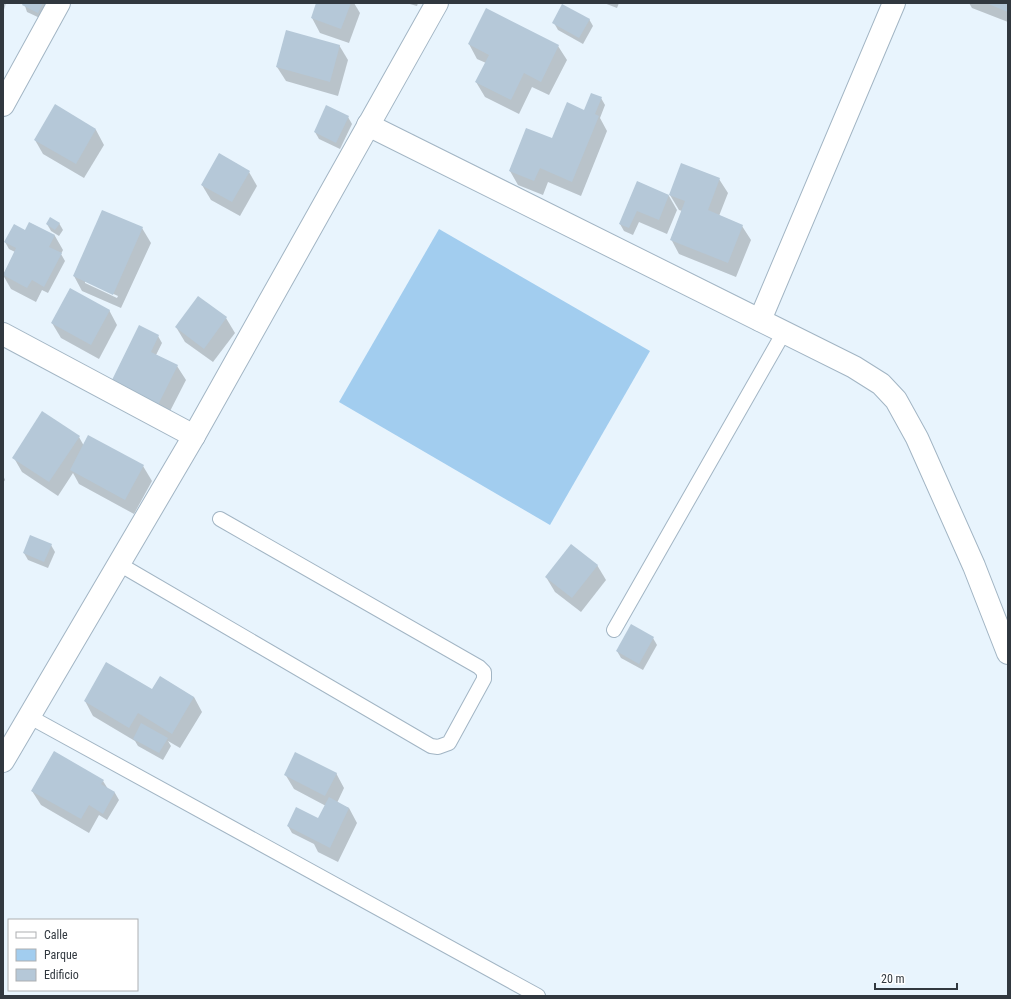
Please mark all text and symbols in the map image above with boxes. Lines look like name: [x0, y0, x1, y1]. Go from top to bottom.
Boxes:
legend: [8, 919, 138, 991]
text: Calle: [44, 928, 68, 942]
text: Parque: [44, 948, 78, 962]
scale bar: [875, 965, 957, 991]
text: Edificio: [44, 968, 79, 982]
text: 20 m: [881, 972, 905, 986]

